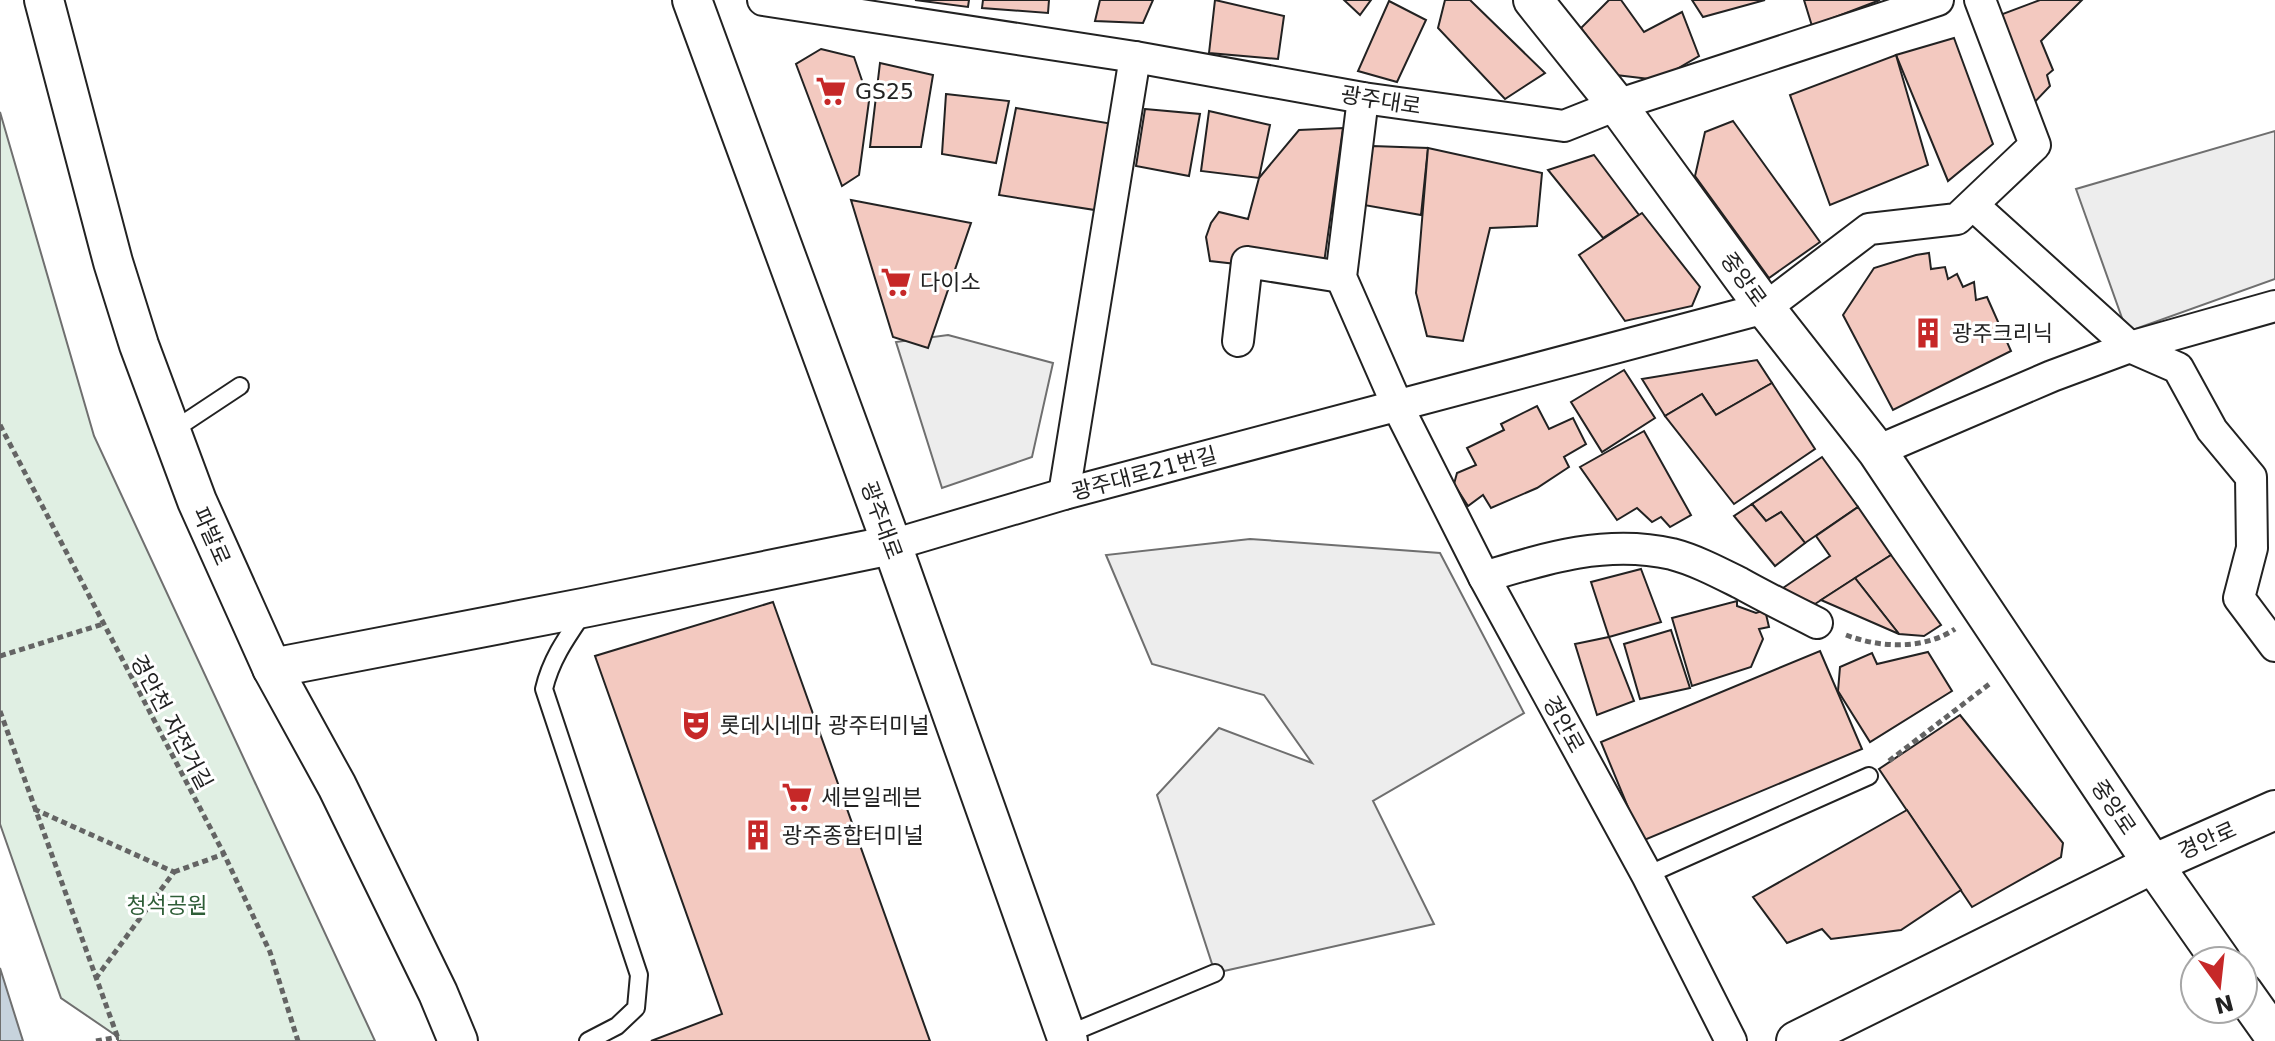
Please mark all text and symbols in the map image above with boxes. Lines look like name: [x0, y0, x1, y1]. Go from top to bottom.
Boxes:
supermarket icon: GS25: [814, 74, 848, 108]
place label: GS25: [855, 79, 914, 104]
street label: 광주대로: [1339, 82, 1423, 119]
street label: 중앙로: [1716, 247, 1772, 311]
supermarket icon: 다이소: [879, 265, 913, 299]
place label: 다이소: [920, 270, 981, 295]
building icon: 광주크리닉: [1911, 316, 1945, 350]
place label: 광주크리닉: [1952, 321, 2053, 346]
street label: 광주대로21번길: [1069, 442, 1220, 505]
street label: 광주대로: [856, 478, 907, 562]
street label: 파발로: [188, 503, 235, 569]
street label: 경안천 자전거길: [126, 651, 217, 794]
street label: 경안로: [1538, 692, 1589, 757]
theatre icon: 롯데시네마 광주터미널: [679, 708, 713, 742]
place label: 롯데시네마 광주터미널: [720, 713, 929, 738]
street label: 중앙로: [2086, 775, 2141, 839]
supermarket icon: 세븐일레븐: [780, 780, 814, 814]
place label: 세븐일레븐: [821, 785, 922, 810]
street label: 경안로: [2174, 817, 2240, 864]
building icon: 광주종합터미널: [741, 818, 775, 852]
place label: 광주종합터미널: [782, 823, 924, 848]
park label: 청석공원: [127, 893, 207, 918]
north arrow: [2179, 945, 2259, 1025]
text: N: [2212, 989, 2236, 1018]

